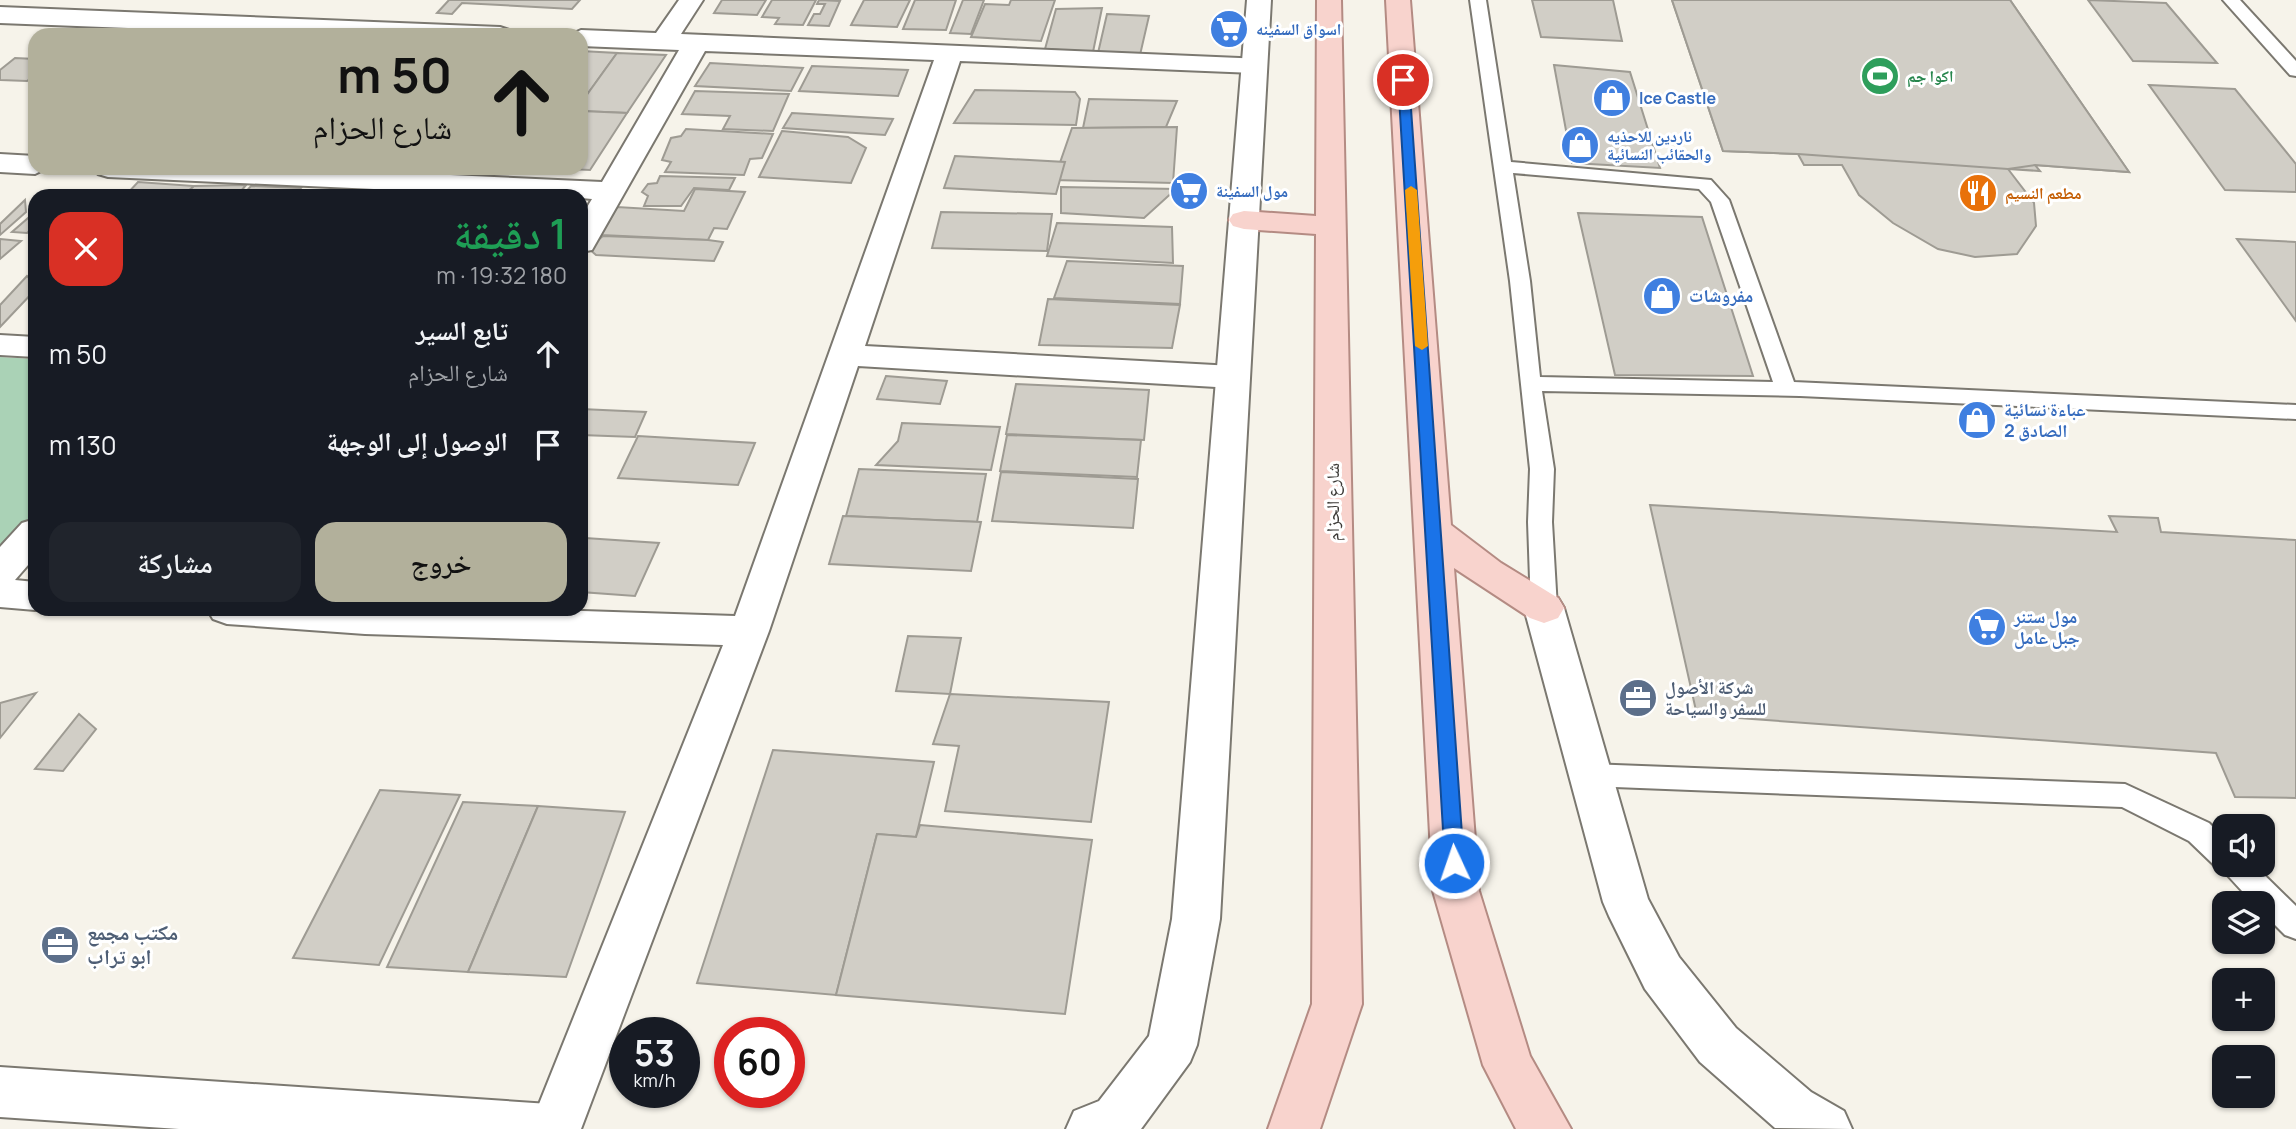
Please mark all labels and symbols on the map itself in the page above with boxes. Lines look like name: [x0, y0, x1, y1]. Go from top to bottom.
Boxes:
supermarket icon: اسواق السفينه: [1208, 8, 1250, 50]
place label: اسواق السفينه: [1256, 18, 1341, 40]
pin: [1373, 50, 1433, 110]
sports icon: اكوا جم: [1859, 55, 1901, 97]
place label: اكوا جم: [1907, 65, 1953, 88]
shop icon: Ice Castle: [1591, 77, 1633, 119]
place label: Ice Castle: [1639, 87, 1716, 109]
shop icon: ناردين للاحذيه والحقائب النسائية: [1559, 124, 1601, 166]
place label: ناردين للاحذيه والحقائب النسائية: [1607, 125, 1711, 165]
supermarket icon: مول السفينة: [1168, 170, 1210, 212]
restaurant icon: مطعم النسيم: [1957, 172, 1999, 214]
place label: مول السفينة: [1216, 180, 1288, 202]
place label: مطعم النسيم: [2005, 182, 2082, 205]
shop icon: مفروشات: [1641, 275, 1683, 317]
place label: مفروشات: [1689, 283, 1753, 307]
place label: عباءة نسائية الصادق 2: [2004, 397, 2086, 442]
shop icon: عباءة نسائية الصادق 2: [1956, 399, 1998, 441]
street label: شارع الحزام: [1320, 463, 1345, 541]
place label: مول ستنر جبل عامل: [2013, 604, 2080, 649]
supermarket icon: مول ستنر جبل عامل: [1966, 606, 2008, 648]
place label: شركة الأصول للسفر والسياحة: [1665, 675, 1766, 720]
office icon: شركة الأصول للسفر والسياحة: [1617, 677, 1659, 719]
position arrow: [1417, 826, 1491, 900]
place label: مكتب مجمع ابو تراب: [87, 918, 178, 970]
office icon: مكتب مجمع ابو تراب: [39, 924, 81, 966]
speed limit sign: 60: [714, 1017, 805, 1108]

